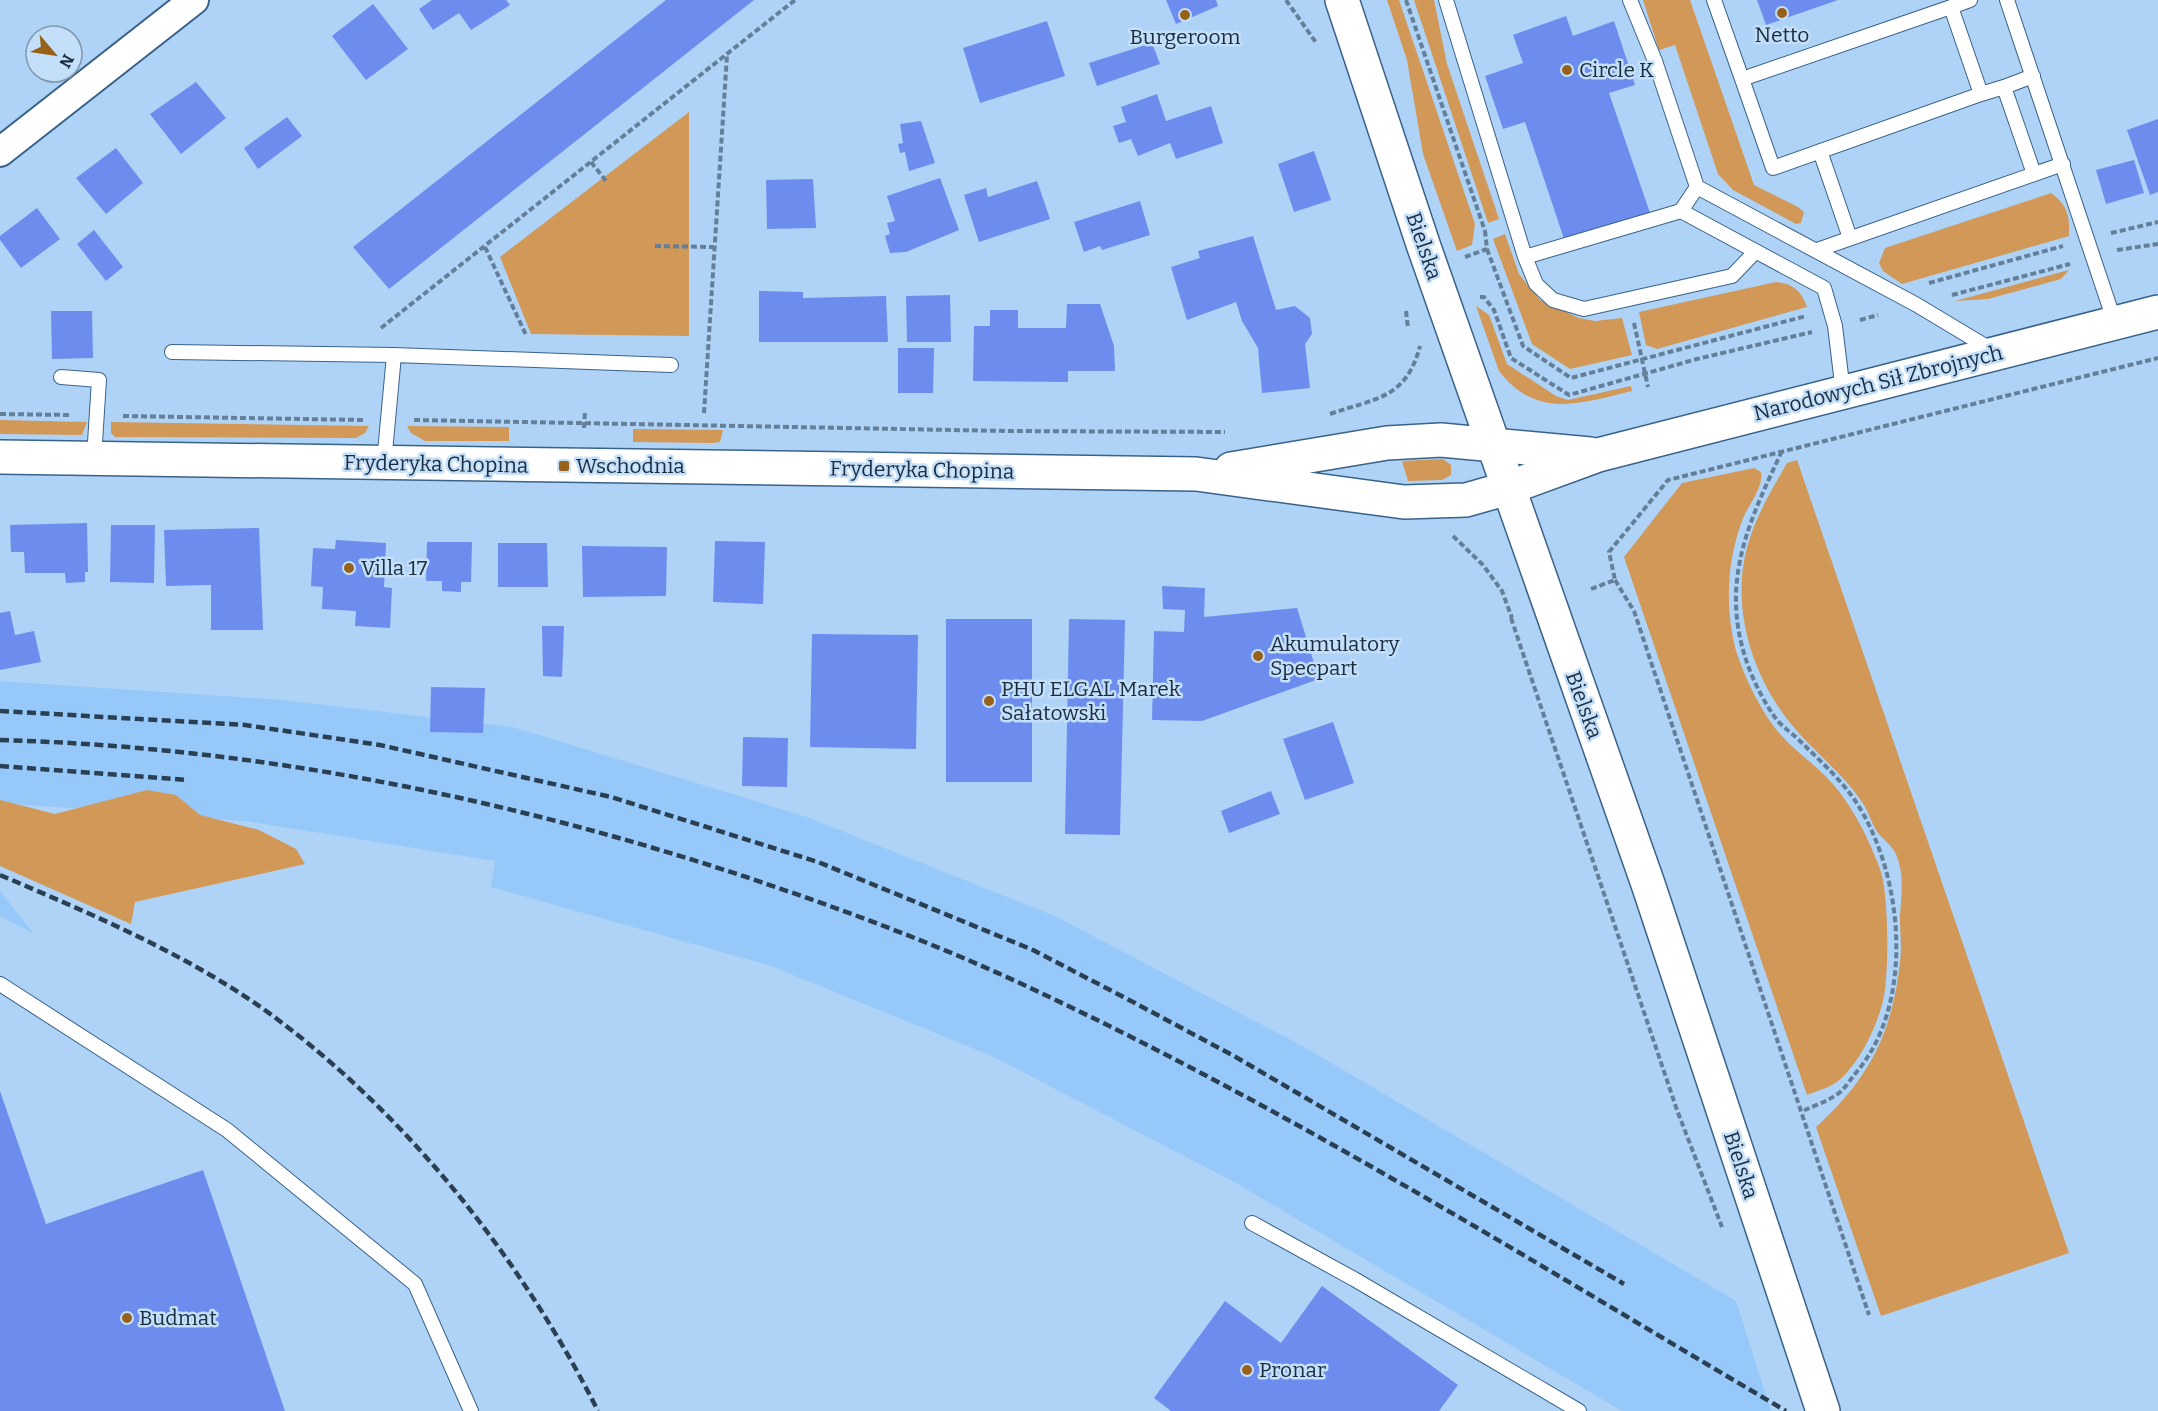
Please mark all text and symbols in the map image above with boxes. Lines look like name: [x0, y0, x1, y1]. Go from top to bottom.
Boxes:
marker: Netto: [1775, 6, 1789, 20]
marker: Burgeroom: [1178, 8, 1192, 22]
place label: Netto: [1755, 22, 1809, 48]
north arrow: [24, 24, 84, 84]
place label: Burgeroom: [1130, 24, 1241, 50]
text: N: [55, 51, 78, 71]
place label: Circle K: [1579, 57, 1654, 83]
marker: Circle K: [1560, 63, 1574, 77]
street label: Bielska: [1400, 209, 1448, 284]
street label: Narodowych Sił Zbrojnych: [1751, 339, 2005, 427]
street label: Fryderyka Chopina: [343, 449, 529, 479]
place label: Wschodnia: [576, 453, 685, 479]
street label: Fryderyka Chopina: [829, 455, 1015, 485]
marker: Wschodnia: [557, 459, 571, 473]
place label: Villa 17: [361, 555, 428, 581]
marker: Villa 17: [342, 561, 356, 575]
place label: Akumulatory Specpart: [1270, 631, 1401, 681]
marker: Akumulatory Specpart: [1251, 649, 1265, 663]
street label: Bielska: [1560, 668, 1608, 743]
place label: PHU ELGAL Marek Sałatowski: [1001, 676, 1181, 726]
marker: PHU ELGAL Marek Sałatowski: [982, 694, 996, 708]
street label: Bielska: [1718, 1128, 1764, 1203]
place label: Budmat: [139, 1305, 217, 1331]
marker: Budmat: [120, 1311, 134, 1325]
place label: Pronar: [1259, 1357, 1326, 1383]
marker: Pronar: [1240, 1363, 1254, 1377]

